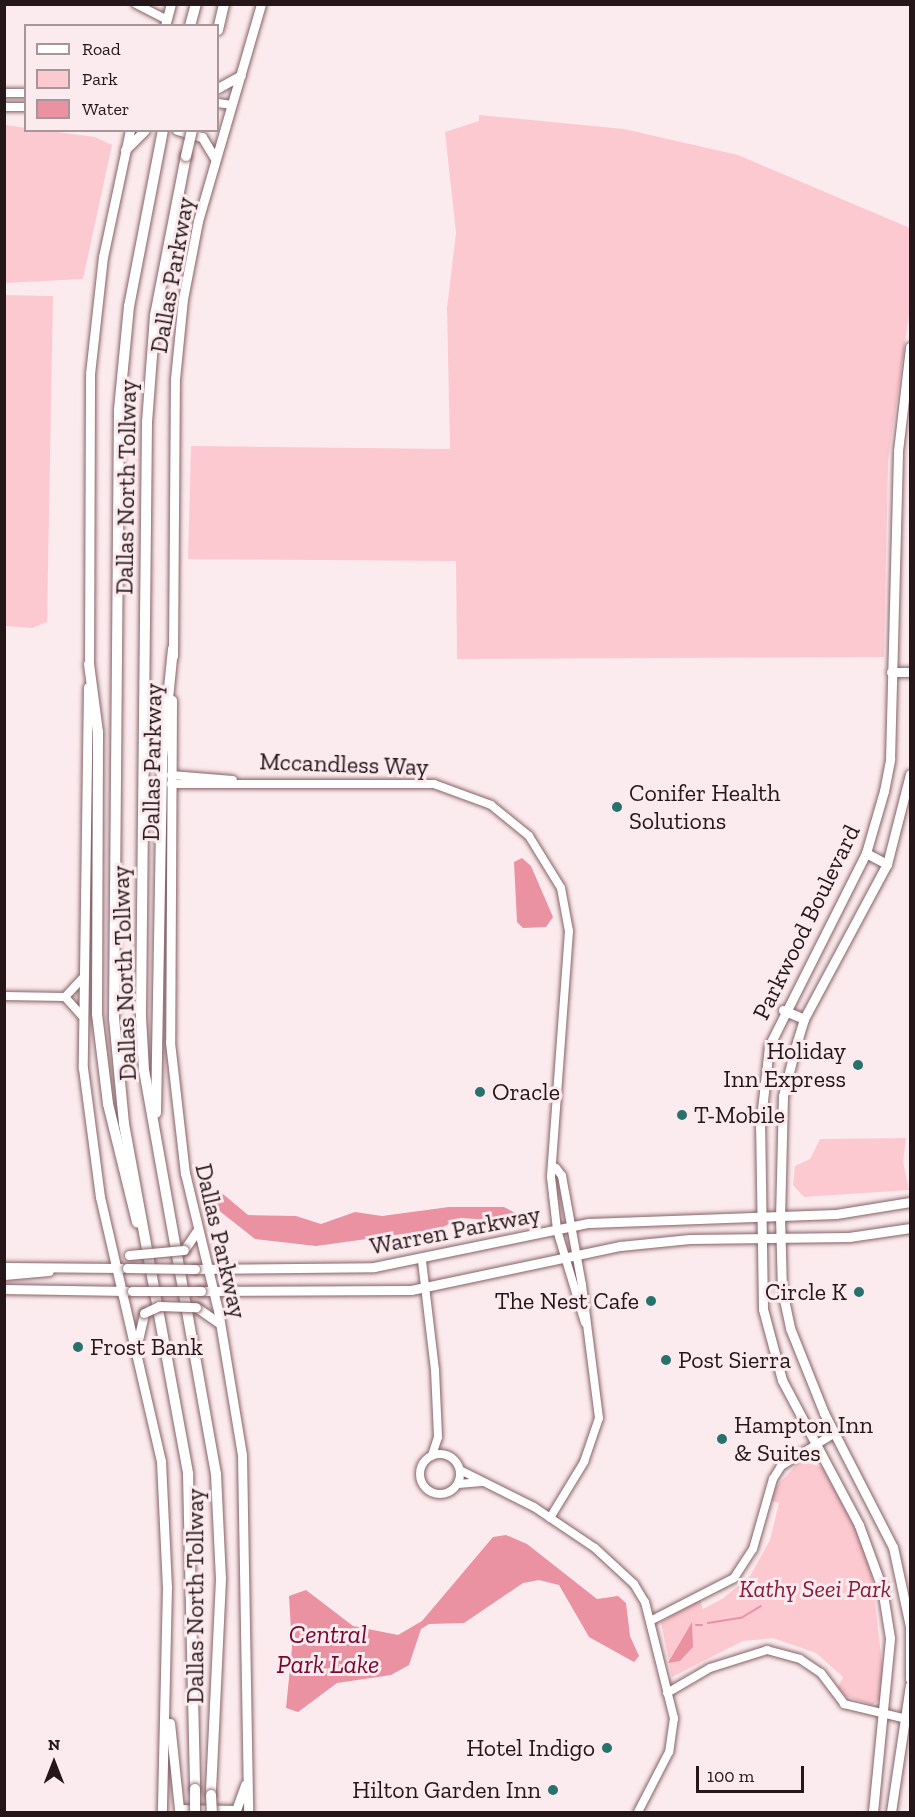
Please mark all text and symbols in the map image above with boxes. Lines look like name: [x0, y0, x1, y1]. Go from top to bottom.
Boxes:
legend: [24, 24, 219, 132]
text: Road: [82, 38, 121, 60]
text: Park: [82, 68, 118, 90]
text: Water: [82, 98, 129, 120]
street label: Dallas Parkway: [144, 195, 200, 355]
street label: Dallas North Tollway: [110, 379, 142, 595]
street label: Dallas Parkway: [136, 683, 168, 841]
street label: Mccandless Way: [258, 747, 430, 781]
place label: Conifer Health Solutions: [629, 779, 781, 835]
marker: Conifer Health Solutions: [610, 800, 624, 814]
street label: Parkwood Boulevard: [746, 820, 866, 1024]
street label: Dallas North Tollway: [106, 865, 142, 1081]
place label: Holiday Inn Express: [723, 1037, 846, 1093]
marker: Holiday Inn Express: [851, 1058, 865, 1072]
place label: Oracle: [492, 1078, 560, 1106]
marker: Oracle: [473, 1085, 487, 1099]
place label: T-Mobile: [694, 1101, 785, 1129]
marker: T-Mobile: [675, 1108, 689, 1122]
street label: Dallas Parkway: [189, 1161, 253, 1321]
street label: Warren Parkway: [367, 1199, 543, 1261]
place label: Circle K: [765, 1278, 847, 1306]
marker: Circle K: [852, 1285, 866, 1299]
place label: The Nest Cafe: [495, 1287, 639, 1315]
marker: The Nest Cafe: [644, 1294, 658, 1308]
place label: Frost Bank: [90, 1333, 203, 1361]
marker: Frost Bank: [71, 1340, 85, 1354]
place label: Post Sierra: [678, 1346, 791, 1374]
marker: Post Sierra: [659, 1353, 673, 1367]
place label: Hampton Inn & Suites: [734, 1411, 873, 1467]
marker: Hampton Inn & Suites: [715, 1432, 729, 1446]
street label: Dallas North Tollway: [181, 1488, 209, 1704]
park label: Kathy Seei Park: [739, 1575, 891, 1603]
water label: Central Park Lake: [276, 1619, 380, 1680]
north arrow: [24, 1733, 84, 1793]
place label: Hotel Indigo: [466, 1734, 595, 1762]
text: N: [48, 1735, 60, 1754]
marker: Hotel Indigo: [600, 1741, 614, 1755]
scale bar: [699, 1754, 807, 1792]
text: 100 m: [707, 1765, 754, 1787]
place label: Hilton Garden Inn: [352, 1776, 541, 1804]
marker: Hilton Garden Inn: [546, 1783, 560, 1797]

